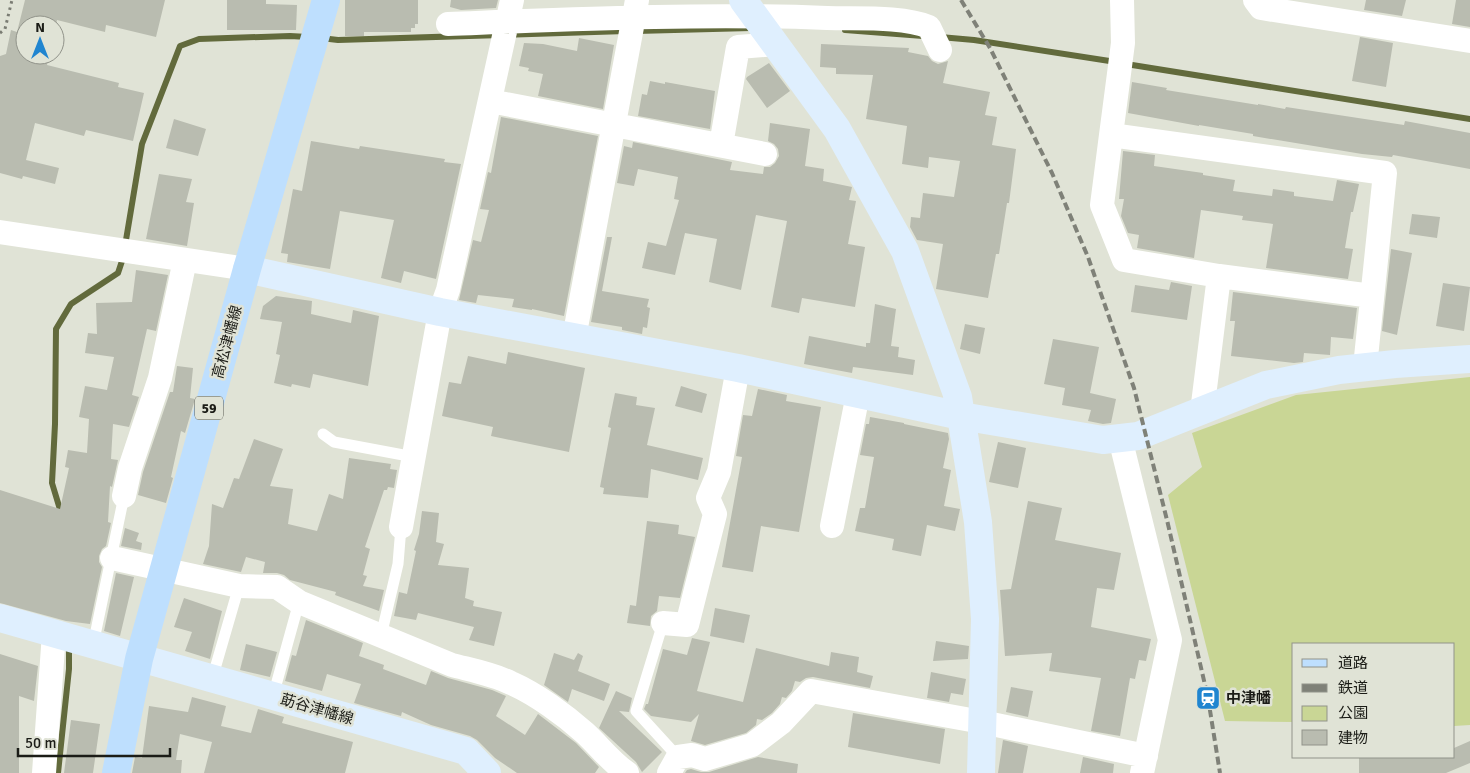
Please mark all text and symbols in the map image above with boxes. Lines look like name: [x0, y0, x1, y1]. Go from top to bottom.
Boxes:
north arrow: [15, 15, 65, 65]
text: N: [35, 19, 45, 36]
street label: 高松津幡線: [209, 303, 245, 381]
road number: 59: [195, 396, 223, 419]
legend: [1292, 643, 1455, 758]
text: 道路: [1338, 654, 1368, 672]
text: 鉄道: [1338, 679, 1368, 697]
station icon: 中津幡: [1195, 685, 1221, 711]
place label: 中津幡: [1226, 689, 1271, 707]
street label: 莇谷津幡線: [278, 690, 356, 728]
text: 公園: [1338, 704, 1368, 722]
scale bar: [18, 726, 170, 758]
text: 建物: [1338, 729, 1368, 747]
text: 50 m: [25, 734, 56, 752]

